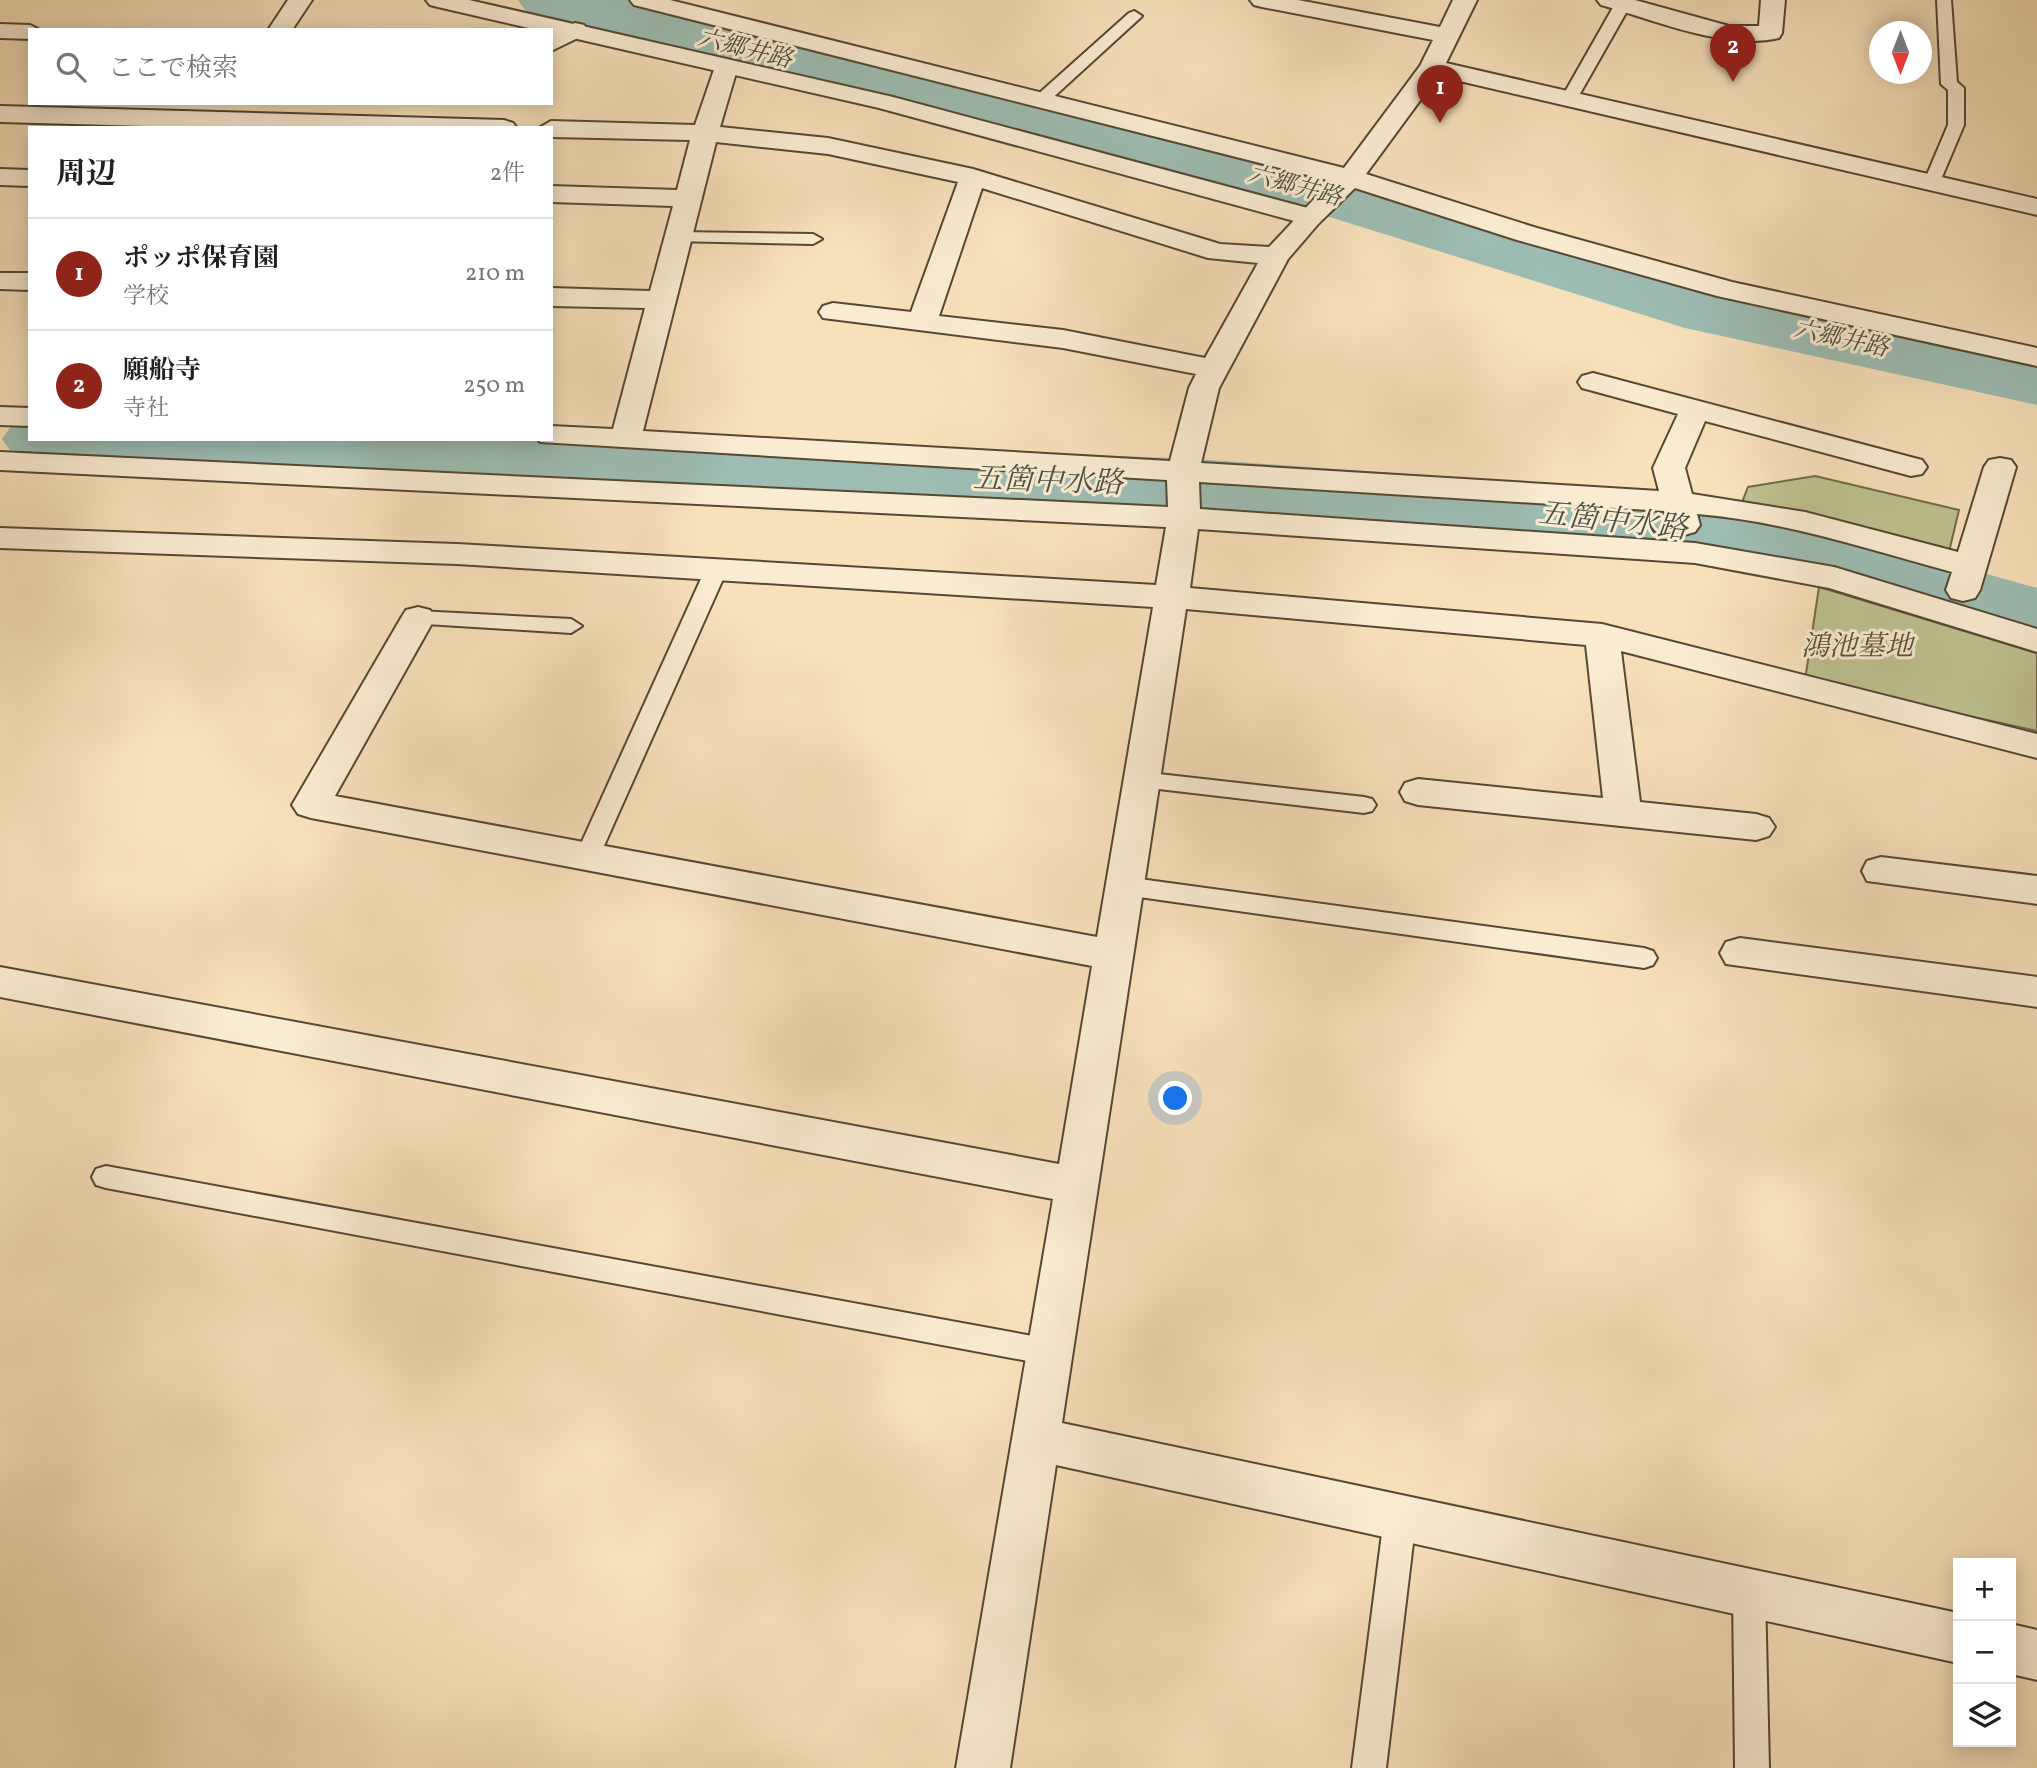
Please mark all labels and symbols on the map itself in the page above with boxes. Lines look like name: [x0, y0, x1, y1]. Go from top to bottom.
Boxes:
north arrow: [1869, 21, 1932, 84]
water label: 六郷井路: [694, 22, 797, 79]
pin: 2: [1710, 24, 1756, 82]
pin: 1: [1417, 65, 1463, 123]
water label: 六郷井路: [1244, 158, 1347, 216]
water label: 六郷井路: [1790, 313, 1893, 367]
water label: 五箇中水路: [972, 458, 1126, 506]
water label: 五箇中水路: [1536, 493, 1692, 551]
park label: 鴻池墓地: [1801, 628, 1916, 667]
your location: [1158, 1081, 1192, 1115]

